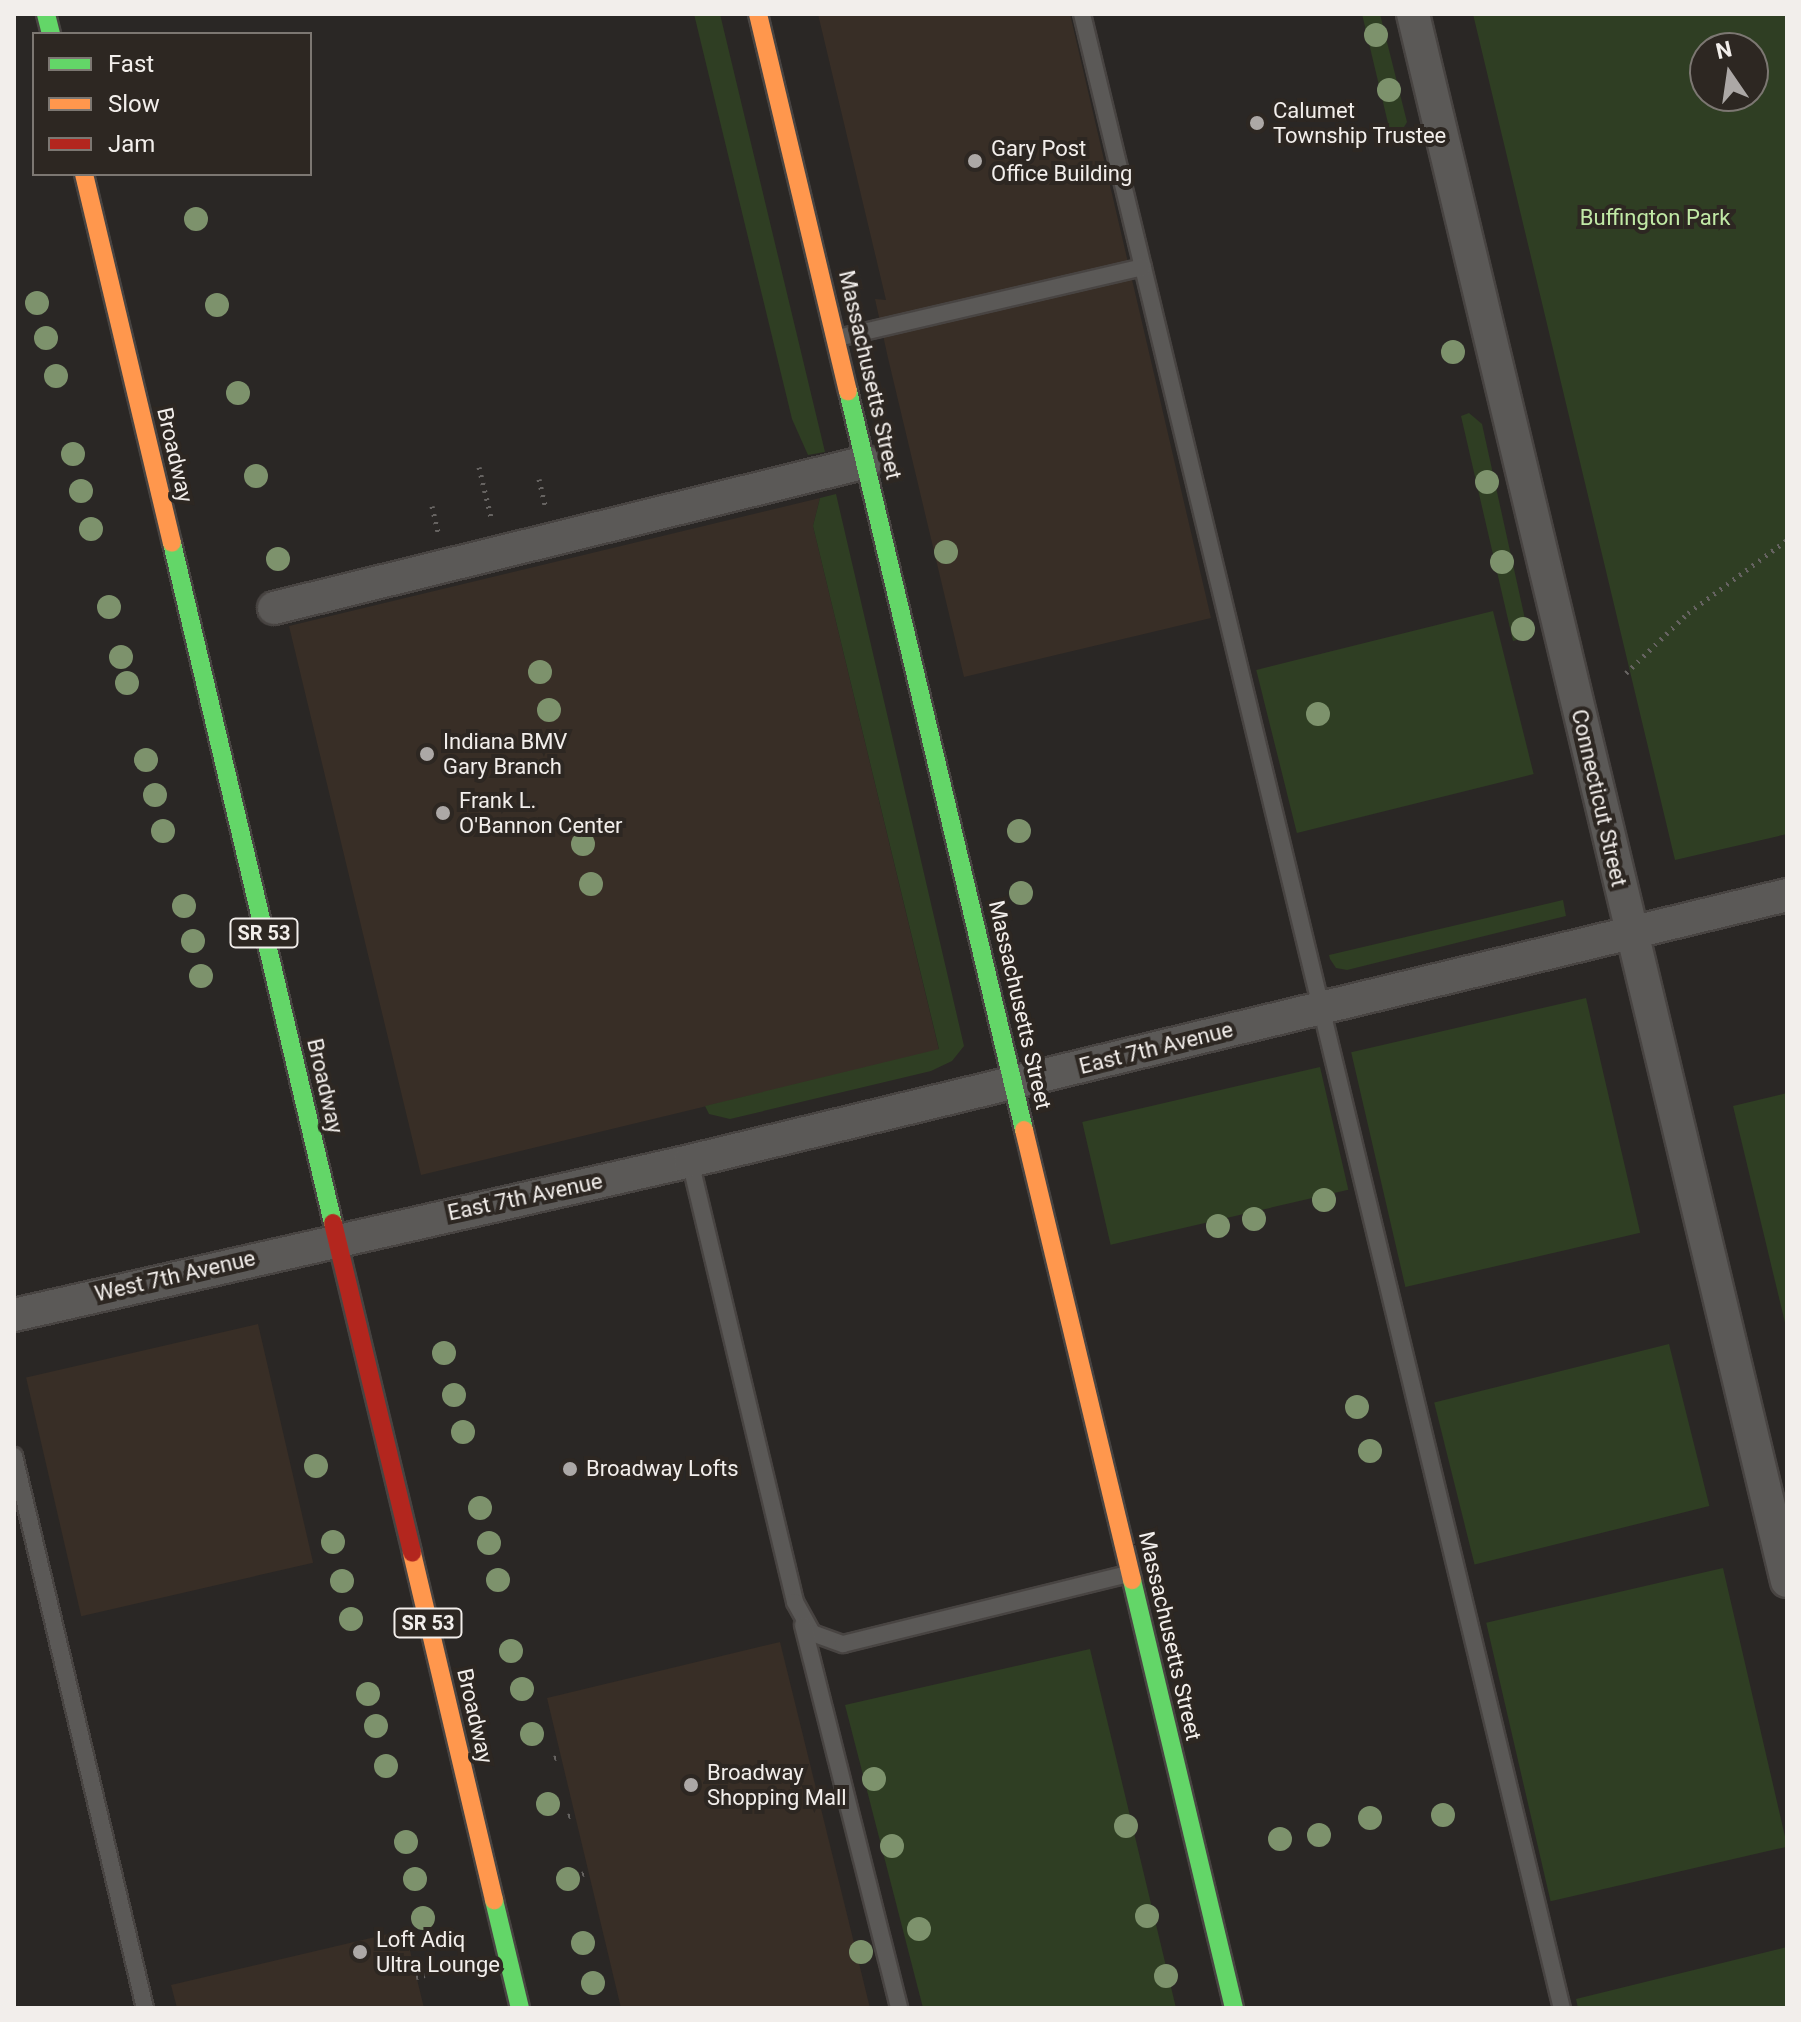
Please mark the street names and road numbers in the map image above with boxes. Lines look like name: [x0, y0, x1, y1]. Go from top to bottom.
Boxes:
street label: Massachusetts Street: [833, 268, 907, 482]
street label: Broadway: [151, 405, 199, 505]
street label: Connecticut Street: [1566, 707, 1632, 889]
street label: Massachusetts Street: [983, 898, 1057, 1112]
road number: SR 53: [228, 917, 300, 949]
street label: East 7th Avenue: [1076, 1016, 1236, 1080]
street label: Broadway: [301, 1036, 349, 1136]
street label: East 7th Avenue: [445, 1168, 605, 1226]
street label: West 7th Avenue: [92, 1245, 258, 1307]
street label: Massachusetts Street: [1133, 1529, 1207, 1743]
road number: SR 53: [392, 1607, 464, 1639]
street label: Broadway: [451, 1666, 499, 1766]

